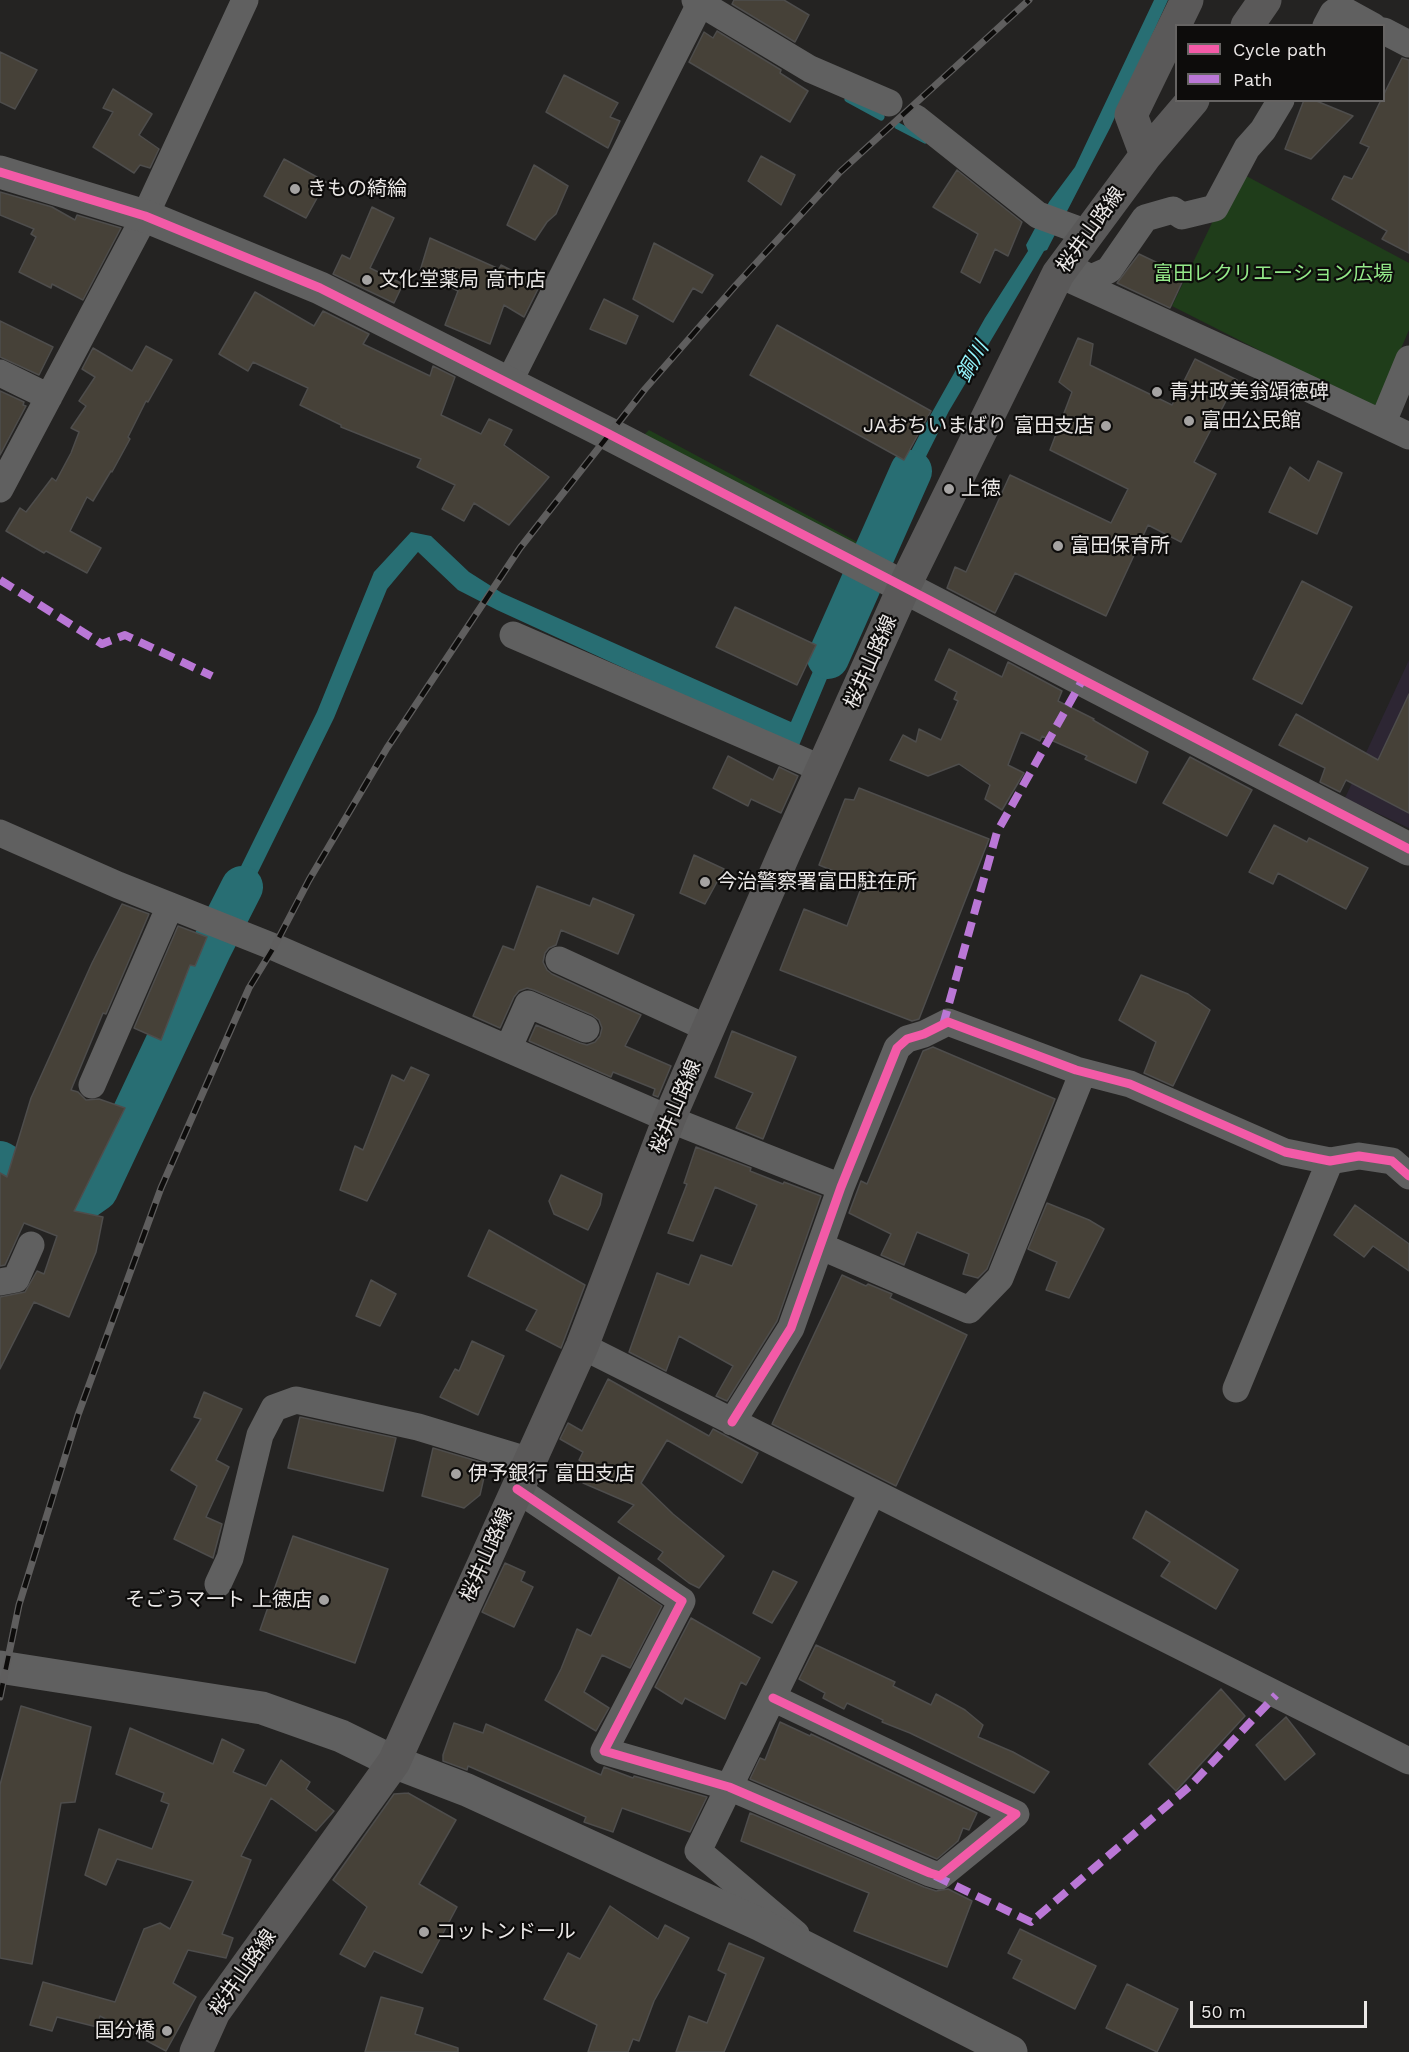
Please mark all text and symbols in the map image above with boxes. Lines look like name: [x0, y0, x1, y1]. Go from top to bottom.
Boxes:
legend: [1175, 24, 1385, 102]
text: Cycle path: [1233, 39, 1327, 60]
text: Path: [1233, 69, 1273, 90]
place label: きもの綺綸: [307, 177, 407, 201]
marker: きもの綺綸: [288, 182, 302, 196]
street label: 桜井山路線: [1052, 182, 1130, 278]
park label: 富田レクリエーション広場: [1153, 262, 1393, 286]
place label: 文化堂薬局 高市店: [379, 268, 546, 292]
marker: 文化堂薬局 高市店: [360, 273, 374, 287]
water label: 銅川: [952, 338, 994, 386]
place label: 青井政美翁頌徳碑: [1169, 380, 1329, 404]
marker: 青井政美翁頌徳碑: [1150, 385, 1164, 399]
place label: 富田公民館: [1201, 409, 1301, 433]
place label: JAおちいまばり 富田支店: [863, 414, 1094, 438]
marker: 富田公民館: [1182, 414, 1196, 428]
marker: JAおちいまばり 富田支店: [1099, 419, 1113, 433]
place label: 上徳: [961, 477, 1001, 501]
marker: 上徳: [942, 482, 956, 496]
place label: 富田保育所: [1070, 534, 1170, 558]
marker: 富田保育所: [1051, 539, 1065, 553]
street label: 桜井山路線: [840, 611, 902, 713]
place label: 今治警察署富田駐在所: [717, 870, 917, 894]
marker: 今治警察署富田駐在所: [698, 875, 712, 889]
street label: 桜井山路線: [645, 1056, 707, 1158]
place label: 伊予銀行 富田支店: [468, 1462, 635, 1486]
marker: 伊予銀行 富田支店: [449, 1467, 463, 1481]
street label: 桜井山路線: [456, 1504, 518, 1606]
place label: そごうマート 上徳店: [125, 1588, 312, 1612]
marker: そごうマート 上徳店: [317, 1593, 331, 1607]
place label: コットンドール: [436, 1920, 576, 1944]
street label: 桜井山路線: [204, 1925, 282, 2021]
marker: コットンドール: [417, 1925, 431, 1939]
scale bar: [1193, 1989, 1370, 2027]
text: 50 m: [1201, 2001, 1246, 2022]
place label: 国分橋: [95, 2019, 155, 2043]
marker: 国分橋: [160, 2024, 174, 2038]

